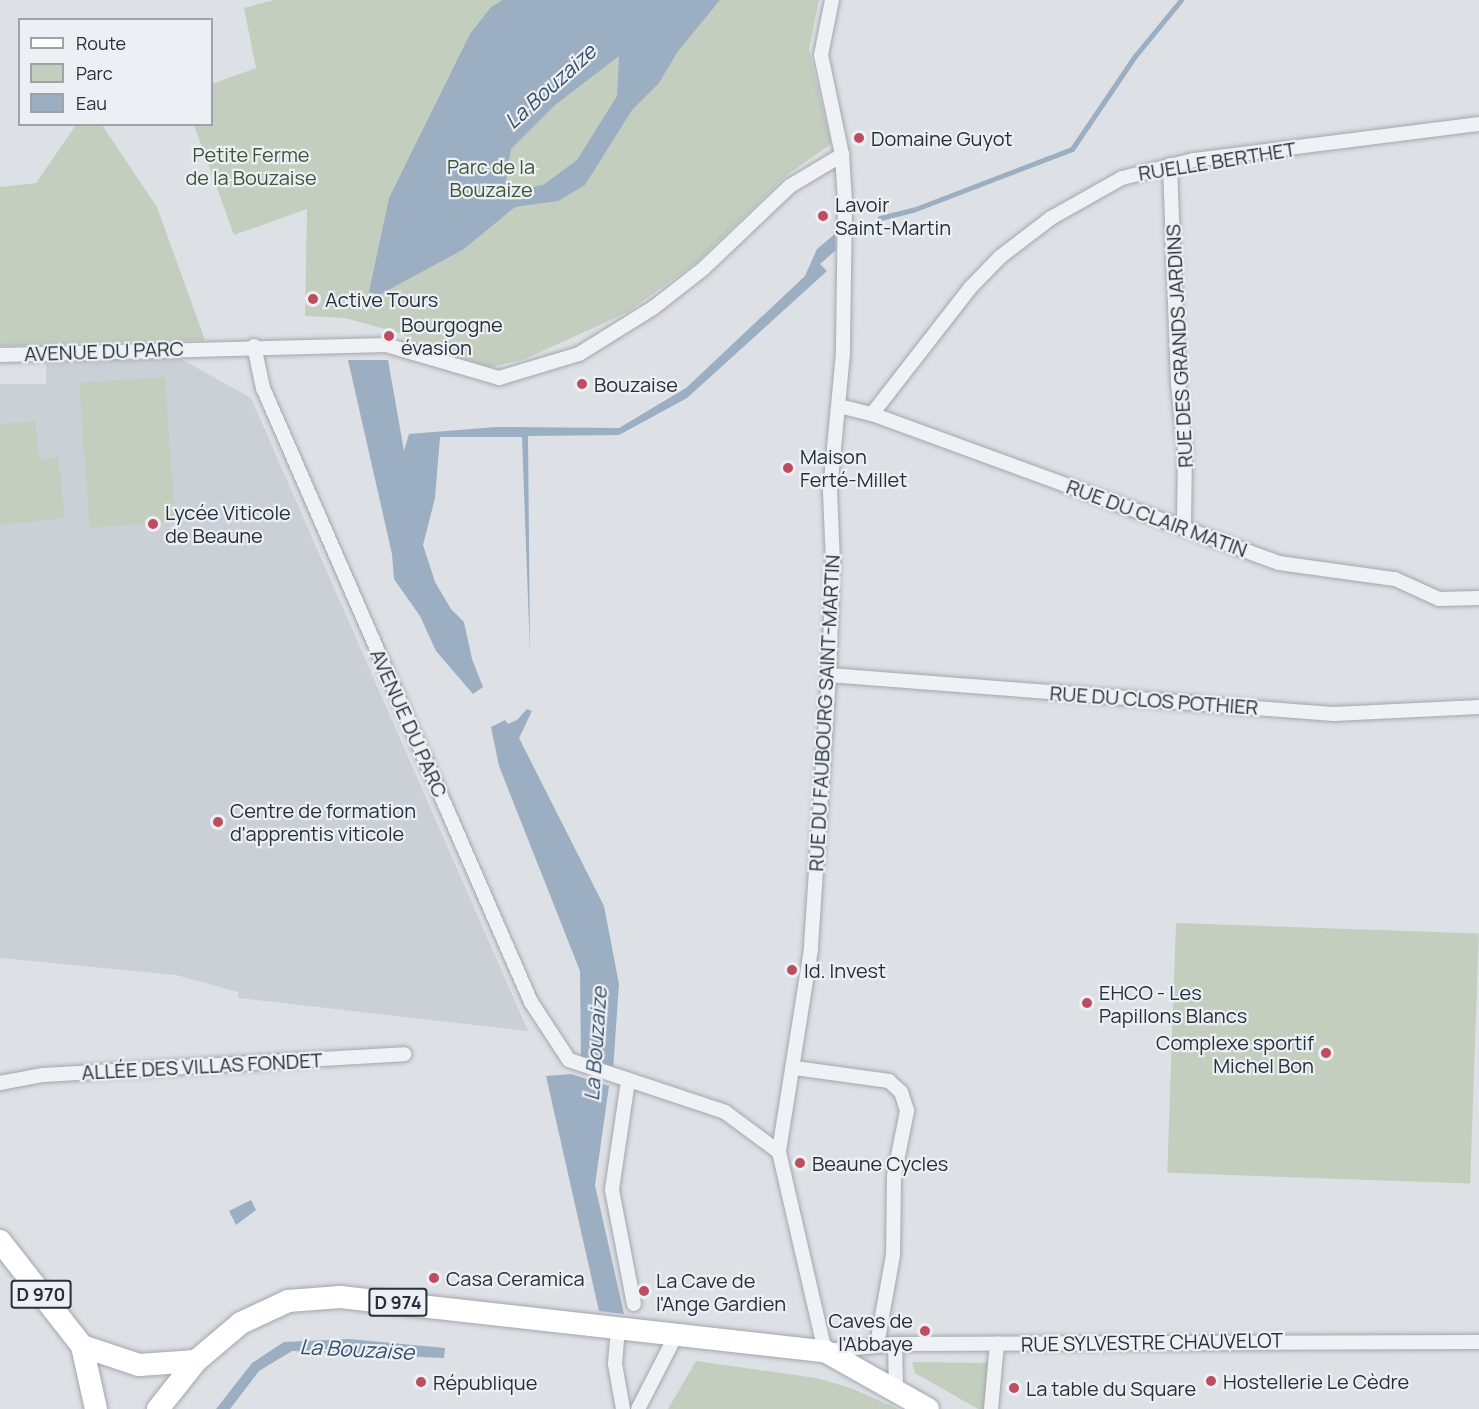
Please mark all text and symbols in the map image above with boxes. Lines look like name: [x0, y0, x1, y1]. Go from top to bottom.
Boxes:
legend: [18, 18, 213, 126]
text: Route: [76, 31, 126, 55]
water label: La Bouzaize: [499, 39, 601, 133]
text: Parc: [76, 61, 113, 85]
text: Eau: [76, 91, 107, 115]
place label: Domaine Guyot: [871, 126, 1012, 150]
marker: Domaine Guyot: [852, 131, 866, 145]
street label: RUELLE BERTHET: [1137, 137, 1297, 185]
park label: Petite Ferme de la Bouzaise: [185, 143, 317, 190]
park label: Parc de la Bouzaize: [447, 155, 535, 202]
place label: Lavoir Saint-Martin: [835, 192, 951, 239]
marker: Lavoir Saint-Martin: [816, 209, 830, 223]
street label: RUE DES GRANDS JARDINS: [1161, 224, 1197, 468]
place label: Active Tours: [325, 287, 438, 311]
marker: Active Tours: [306, 292, 320, 306]
place label: Bourgogne évasion: [401, 312, 503, 359]
marker: Bourgogne évasion: [382, 329, 396, 343]
street label: AVENUE DU PARC: [24, 336, 184, 366]
place label: Bouzaise: [594, 372, 678, 396]
marker: Bouzaise: [575, 377, 589, 391]
place label: Maison Ferté-Millet: [800, 444, 907, 491]
marker: Maison Ferté-Millet: [781, 461, 795, 475]
street label: RUE DU CLAIR MATIN: [1063, 474, 1251, 562]
place label: Lycée Viticole de Beaune: [165, 500, 291, 547]
marker: Lycée Viticole de Beaune: [146, 517, 160, 531]
street label: RUE DU FAUBOURG SAINT-MARTIN: [804, 554, 844, 872]
street label: AVENUE DU PARC: [366, 645, 452, 801]
street label: RUE DU CLOS POTHIER: [1049, 681, 1259, 719]
place label: Centre de formation d'apprentis viticole: [230, 798, 416, 845]
marker: Centre de formation d'apprentis viticole: [211, 815, 225, 829]
place label: Id. Invest: [804, 958, 886, 982]
marker: Id. Invest: [785, 963, 799, 977]
place label: EHCO - Les Papillons Blancs: [1099, 980, 1247, 1027]
water label: La Bouzaize: [578, 986, 612, 1102]
marker: EHCO - Les Papillons Blancs: [1080, 996, 1094, 1010]
place label: Complexe sportif Michel Bon: [1156, 1030, 1314, 1077]
marker: Complexe sportif Michel Bon: [1319, 1046, 1333, 1060]
street label: ALLÉE DES VILLAS FONDET: [81, 1048, 323, 1084]
place label: Beaune Cycles: [812, 1151, 948, 1175]
marker: Beaune Cycles: [793, 1156, 807, 1170]
place label: Casa Ceramica: [446, 1266, 585, 1290]
place label: La Cave de l'Ange Gardien: [656, 1268, 786, 1315]
marker: Casa Ceramica: [427, 1271, 441, 1285]
road number: D 970: [9, 1279, 72, 1309]
marker: La Cave de l'Ange Gardien: [637, 1284, 651, 1298]
road number: D 974: [368, 1287, 428, 1317]
place label: Caves de l'Abbaye: [828, 1308, 913, 1355]
marker: Caves de l'Abbaye: [918, 1324, 932, 1338]
street label: RUE SYLVESTRE CHAUVELOT: [1021, 1328, 1283, 1356]
water label: La Bouzaise: [299, 1333, 415, 1365]
place label: Hostellerie Le Cèdre: [1223, 1369, 1409, 1393]
place label: République: [433, 1370, 537, 1394]
marker: Hostellerie Le Cèdre: [1204, 1374, 1218, 1388]
marker: République: [414, 1375, 428, 1389]
place label: La table du Square: [1026, 1376, 1196, 1400]
marker: La table du Square: [1007, 1381, 1021, 1395]

